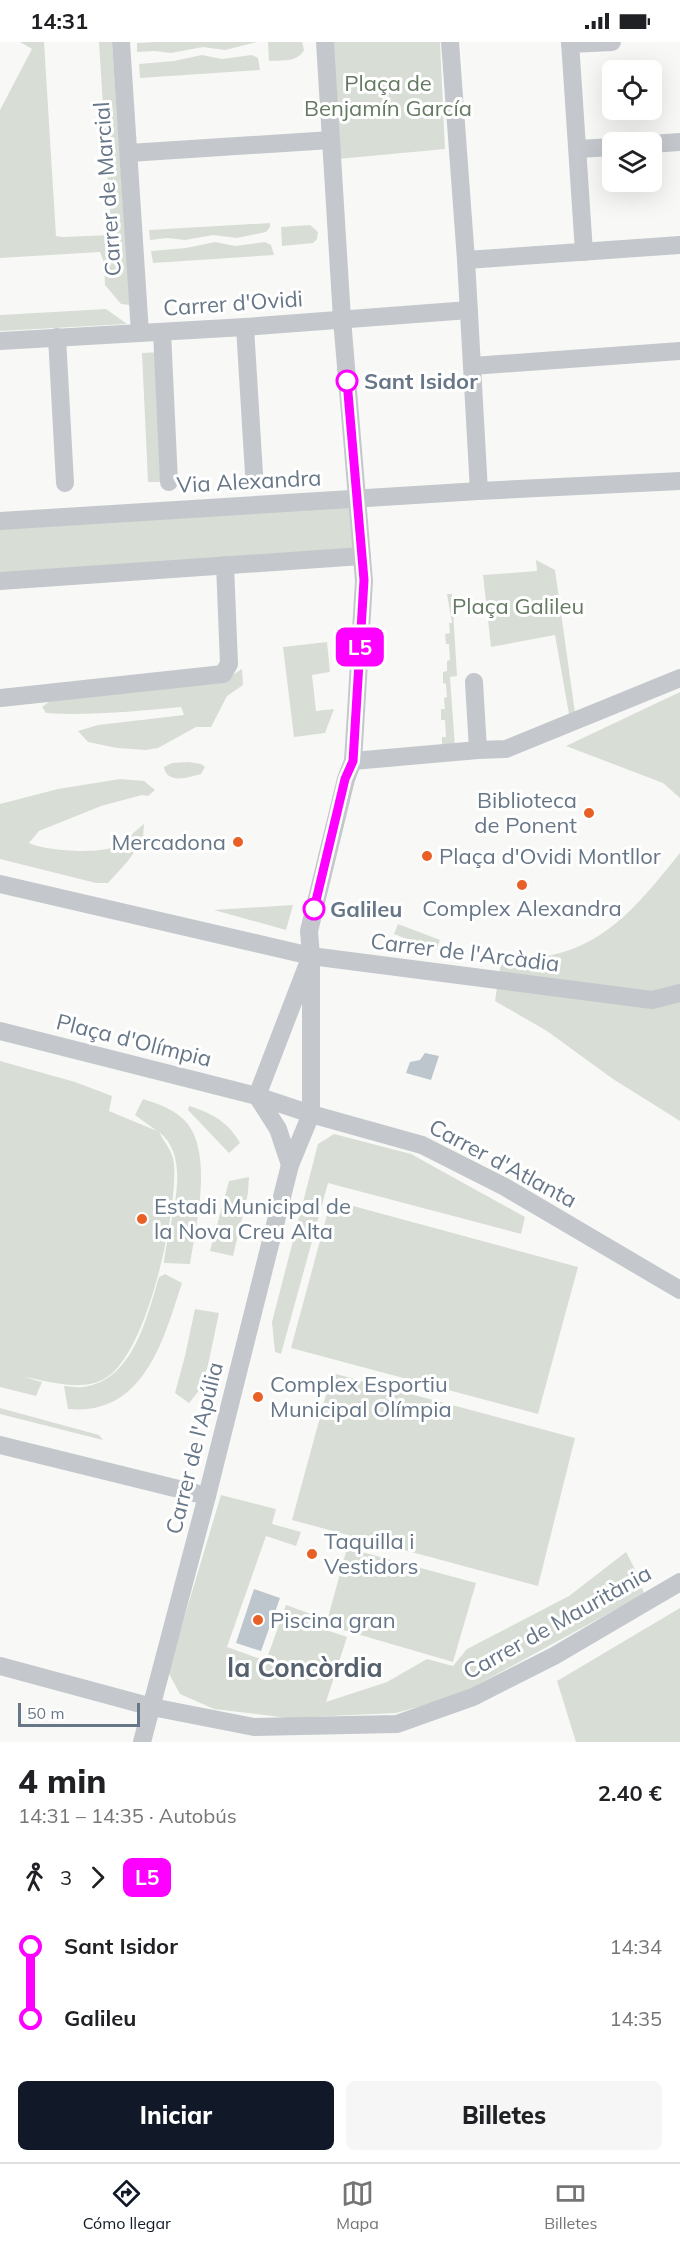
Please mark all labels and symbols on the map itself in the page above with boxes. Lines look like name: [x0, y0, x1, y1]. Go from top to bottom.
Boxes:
park label: Plaça de Benjamín García: [304, 69, 472, 122]
street label: Carrer de Marcial: [87, 101, 127, 277]
street label: Carrer d'Ovidi: [162, 284, 304, 322]
place label: Sant Isidor: [364, 367, 478, 395]
marker: Sant Isidor: [336, 370, 358, 392]
street label: Via Alexandra: [176, 463, 322, 499]
park label: Plaça Galileu: [452, 592, 584, 620]
line badge: L5: [333, 628, 387, 666]
place label: Biblioteca de Ponent: [474, 786, 577, 839]
marker: Biblioteca de Ponent: [582, 806, 596, 820]
place label: Mercadona: [111, 828, 226, 856]
marker: Mercadona: [231, 835, 245, 849]
place label: Plaça d'Ovidi Montllor: [439, 842, 661, 870]
marker: Plaça d'Ovidi Montllor: [420, 849, 434, 863]
marker: Complex Alexandra: [515, 878, 529, 892]
place label: Complex Alexandra: [422, 894, 622, 922]
place label: Galileu: [330, 895, 402, 923]
marker: Galileu: [303, 898, 325, 920]
street label: Carrer de l'Arcàdia: [369, 927, 561, 977]
street label: Plaça d'Olímpia: [53, 1007, 215, 1073]
street label: Carrer d'Atlanta: [424, 1112, 582, 1214]
place label: Estadi Municipal de la Nova Creu Alta: [154, 1192, 351, 1245]
marker: Estadi Municipal de la Nova Creu Alta: [135, 1212, 149, 1226]
street label: Carrer de l'Apúlia: [159, 1359, 229, 1537]
place label: Complex Esportiu Municipal Olímpia: [270, 1370, 452, 1423]
marker: Complex Esportiu Municipal Olímpia: [251, 1390, 265, 1404]
place label: Taquilla i Vestidors: [324, 1527, 418, 1580]
marker: Taquilla i Vestidors: [305, 1547, 319, 1561]
street label: Carrer de Mauritània: [458, 1559, 656, 1685]
place label: Piscina gran: [270, 1606, 396, 1634]
marker: Piscina gran: [251, 1613, 265, 1627]
district label: la Concòrdia: [227, 1651, 383, 1684]
scale bar: [18, 1700, 140, 1728]

